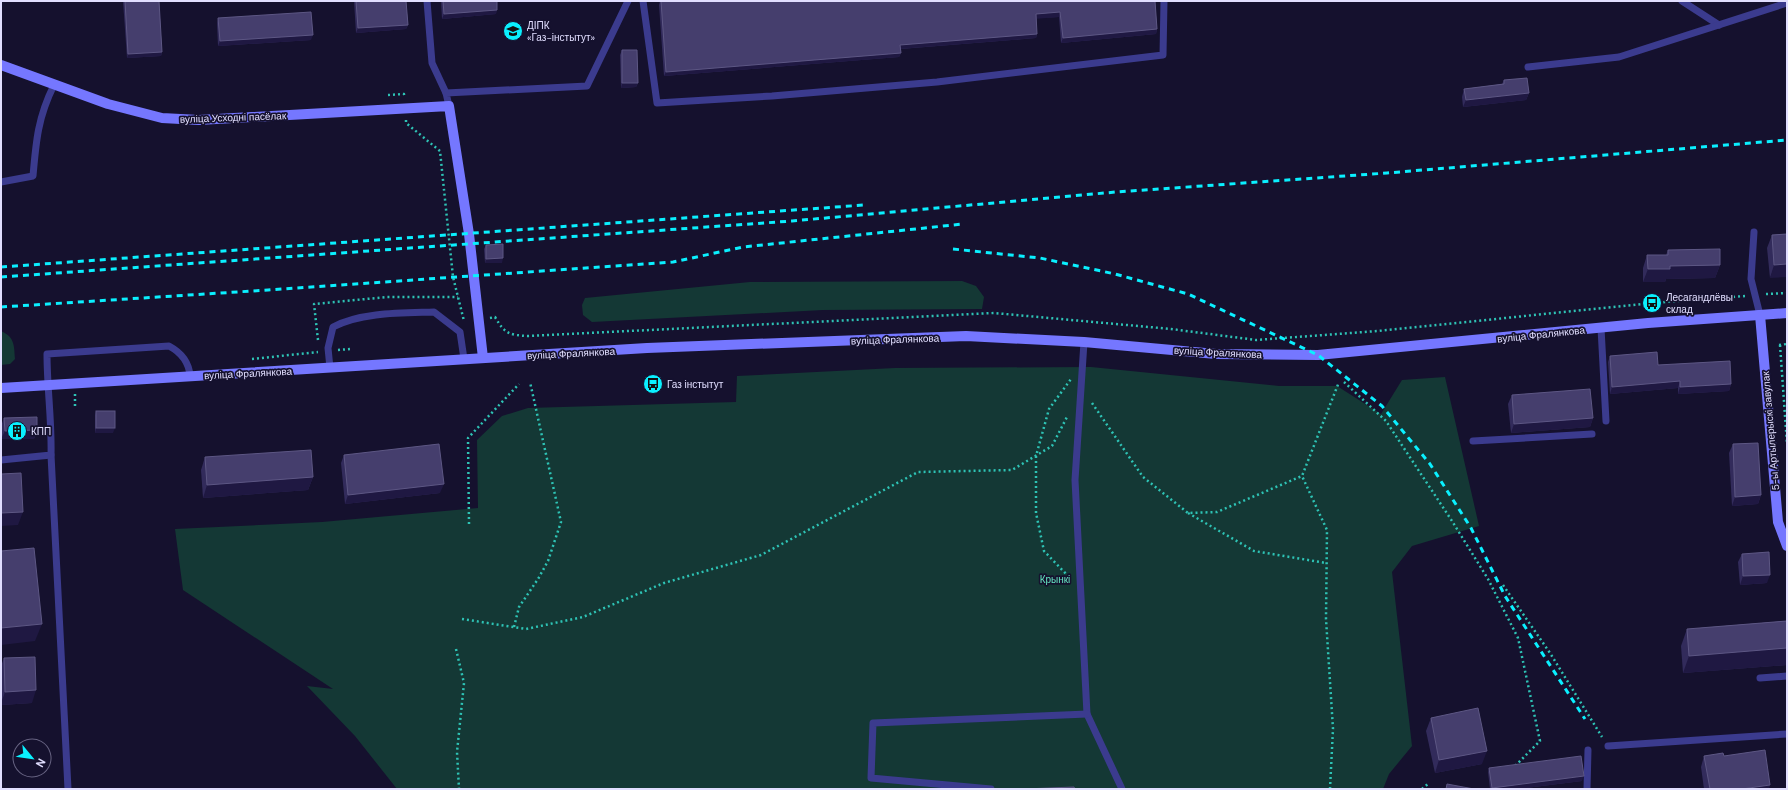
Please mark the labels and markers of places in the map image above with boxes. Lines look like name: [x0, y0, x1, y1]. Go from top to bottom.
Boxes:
place label: ДІПК «Газ-інстытут»: [527, 19, 596, 44]
school or university icon: ДІПК «Газ-інстытут»: [502, 20, 524, 42]
place label: Лесагандлёвы склад: [1666, 291, 1733, 316]
bus stop icon: Лесагандлёвы склад: [1641, 292, 1663, 314]
bus stop icon: Газ інстытут: [642, 373, 664, 395]
place label: Газ інстытут: [667, 378, 724, 391]
building icon: КПП: [6, 420, 28, 442]
place label: КПП: [31, 425, 51, 438]

